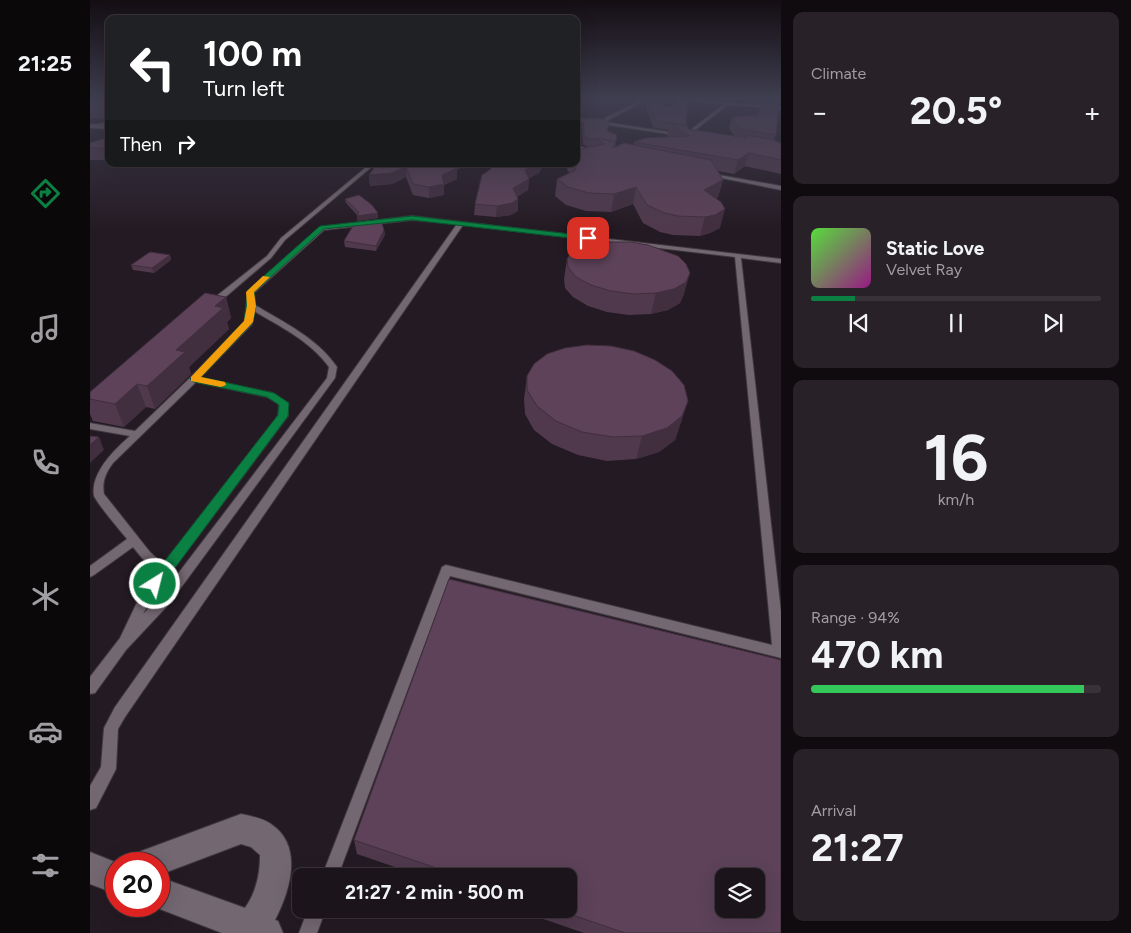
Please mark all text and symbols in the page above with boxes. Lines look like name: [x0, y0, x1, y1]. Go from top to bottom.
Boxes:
text: 100 m: [203, 33, 302, 75]
icon: left: [120, 35, 185, 100]
text: 21:25: [18, 50, 72, 77]
text: Climate: [811, 64, 866, 83]
text: Turn left: [203, 75, 285, 102]
text: 20.5°: [910, 88, 1002, 134]
text: −: [811, 95, 828, 129]
text: +: [1084, 95, 1101, 129]
icon: right: [172, 130, 200, 158]
text: Then: [120, 133, 162, 156]
icon: directions: [28, 176, 63, 211]
pin: [567, 217, 609, 259]
icon: arrive: [574, 224, 602, 252]
text: Static Love: [886, 237, 984, 260]
text: Velvet Ray: [886, 260, 962, 279]
icon: previous: [845, 309, 873, 337]
icon: pause: [942, 309, 970, 337]
icon: next: [1039, 309, 1067, 337]
icon: music: [28, 311, 63, 346]
text: 16: [923, 418, 989, 496]
icon: phone: [28, 445, 63, 480]
text: km/h: [938, 490, 974, 509]
position arrow: [128, 557, 180, 609]
icon: climate: [28, 579, 63, 614]
text: Range · 94%: [811, 608, 900, 627]
text: 470 km: [811, 632, 943, 678]
icon: car: [28, 714, 63, 749]
text: Arrival: [811, 801, 856, 820]
text: 21:27: [811, 825, 904, 871]
icon: filters: [28, 848, 63, 883]
speed limit sign: 20: [105, 852, 170, 917]
map controls: [715, 868, 765, 918]
button: layers: [715, 868, 765, 918]
text: 21:27 · 2 min · 500 m: [345, 881, 524, 904]

